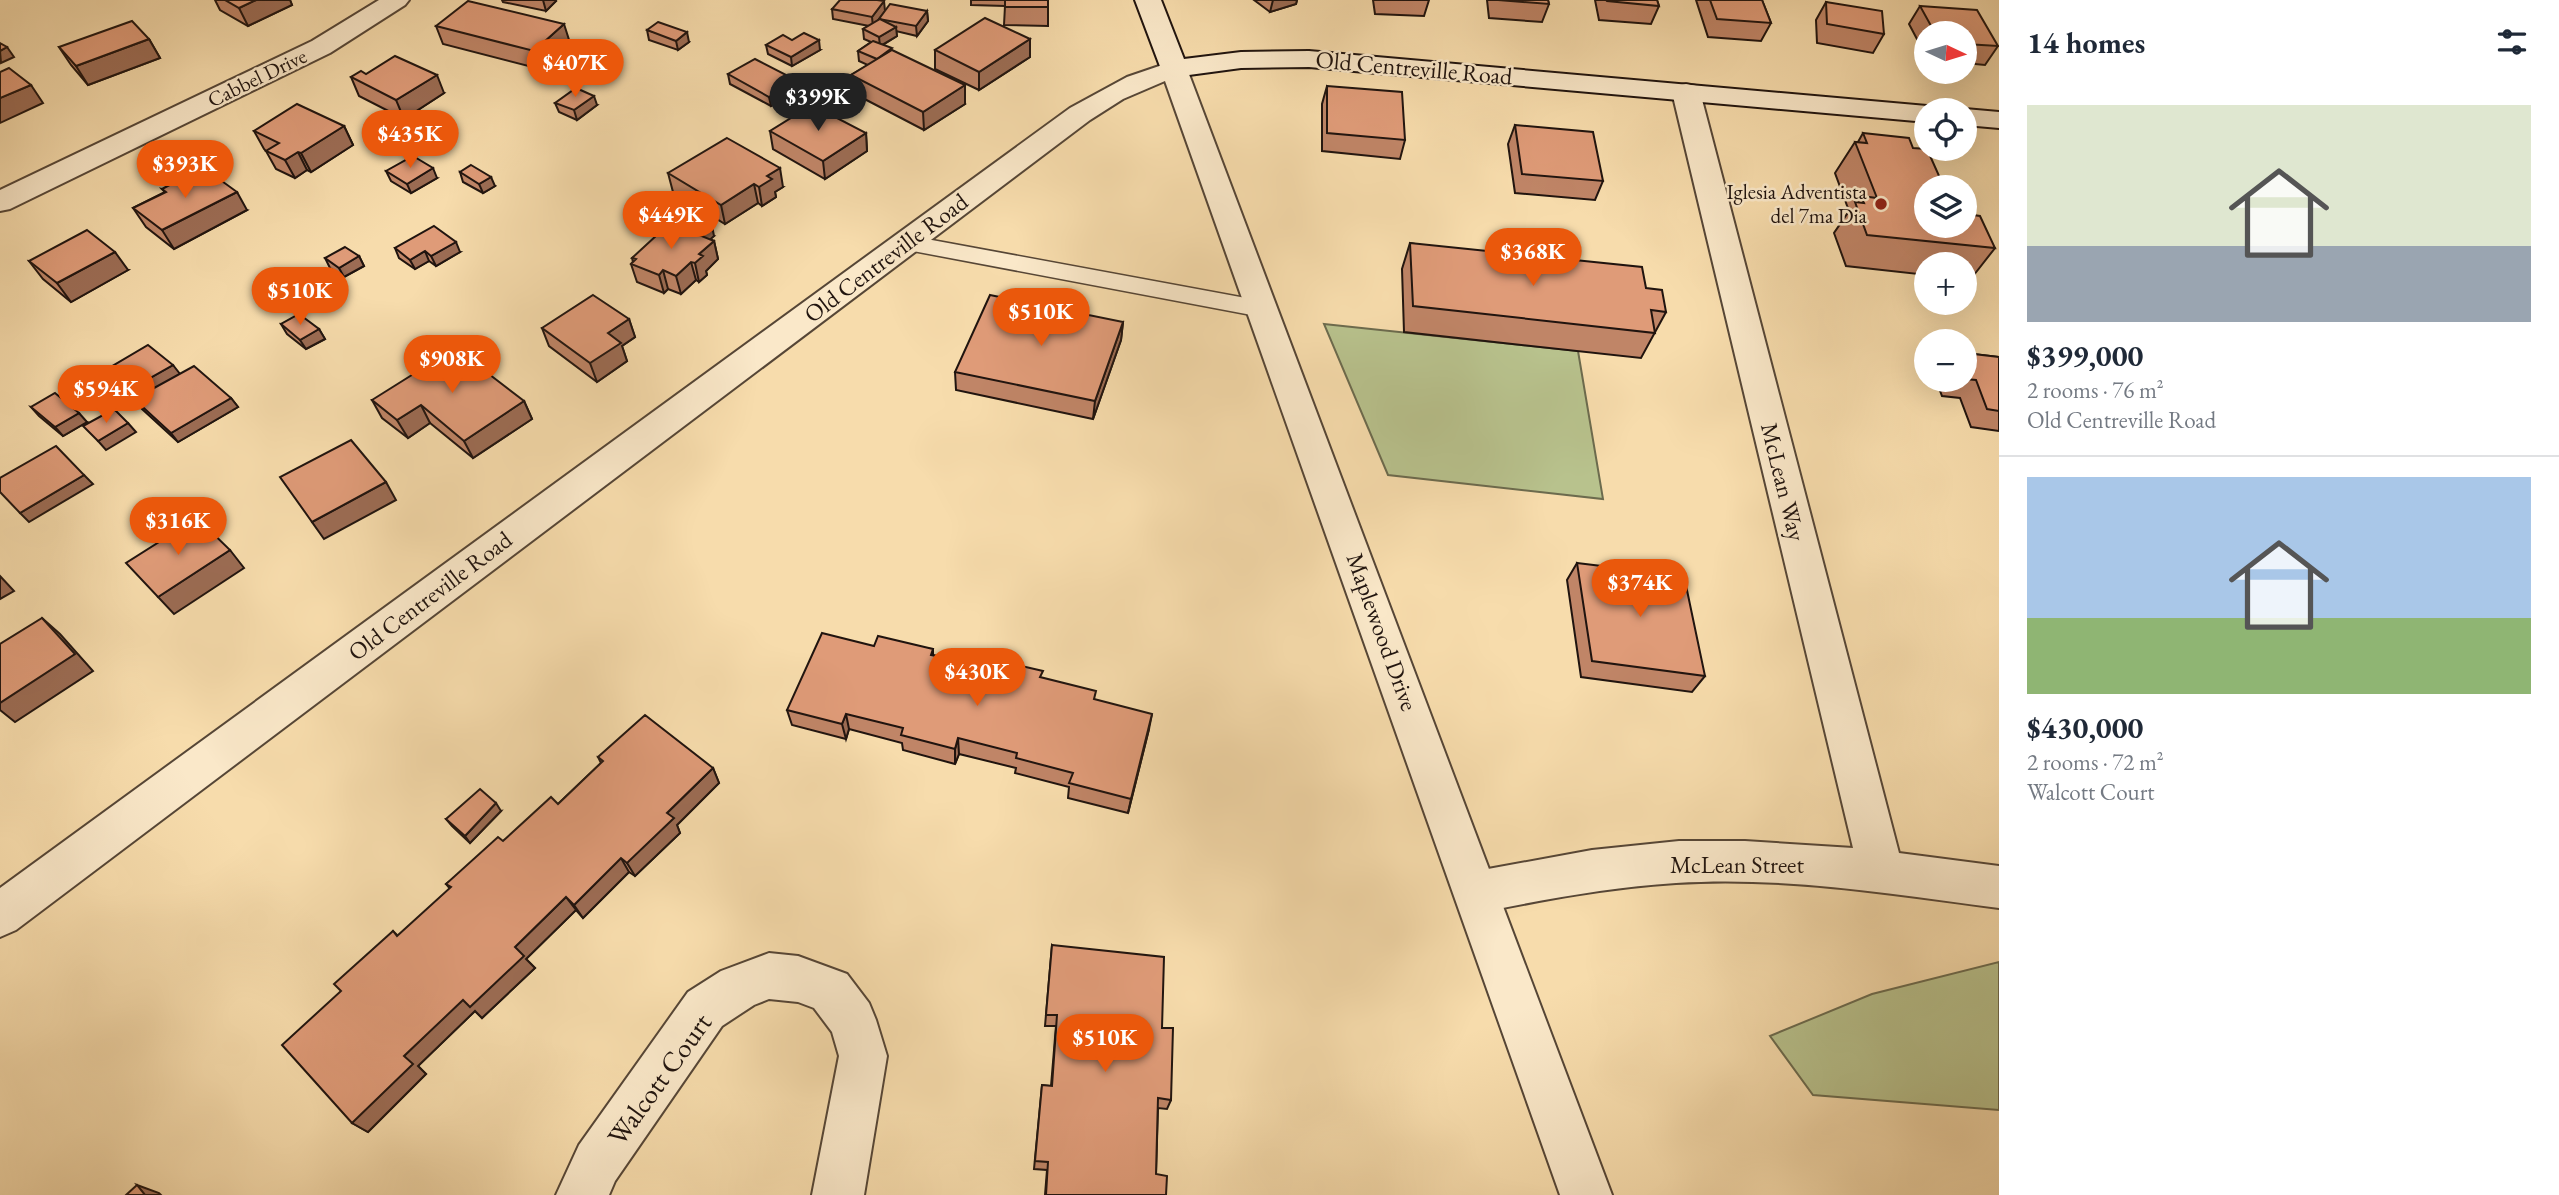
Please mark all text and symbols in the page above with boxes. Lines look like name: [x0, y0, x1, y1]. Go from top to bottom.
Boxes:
north arrow: [1914, 21, 1978, 84]
map controls: [1914, 21, 1977, 392]
text: 14 homes: [2027, 23, 2145, 62]
icon: filters: [2493, 23, 2531, 61]
pin: $407K: [526, 40, 624, 99]
street label: Cabbel Drive: [203, 42, 311, 113]
street label: Old Centreville Road: [1314, 43, 1515, 92]
text: $407K: [543, 47, 607, 77]
pin: $399K: [769, 74, 867, 133]
text: $399K: [786, 81, 850, 111]
button: locate: [1914, 98, 1977, 161]
pin: $435K: [361, 110, 459, 170]
text: $435K: [378, 118, 442, 148]
pin: $393K: [136, 140, 234, 200]
text: $393K: [153, 148, 217, 178]
icon: home: [2216, 150, 2342, 276]
button: layers: [1914, 175, 1977, 238]
place label: Iglesia Adventista del 7ma Dia: [1726, 178, 1868, 229]
street label: Old Centreville Road: [798, 185, 974, 329]
pin: $449K: [622, 191, 720, 251]
marker: Iglesia Adventista del 7ma Dia: [1873, 196, 1889, 212]
text: $449K: [639, 199, 703, 229]
pin: $368K: [1484, 229, 1582, 288]
text: $368K: [1501, 236, 1565, 266]
button: +: [1914, 252, 1977, 315]
pin: $510K: [251, 268, 349, 327]
text: $510K: [268, 275, 332, 305]
pin: $510K: [992, 288, 1090, 348]
text: $510K: [1009, 296, 1073, 326]
button: −: [1914, 329, 1977, 392]
pin: $908K: [403, 336, 501, 395]
text: $399,000: [2027, 336, 2143, 375]
text: $908K: [420, 343, 484, 373]
pin: $594K: [57, 366, 155, 425]
text: $594K: [74, 373, 138, 403]
text: 2 rooms · 76 m²: [2027, 375, 2164, 405]
text: Old Centreville Road: [2027, 405, 2216, 435]
street label: McLean Way: [1754, 420, 1813, 545]
pin: $316K: [129, 498, 227, 557]
text: $316K: [146, 505, 210, 535]
icon: home: [2216, 522, 2342, 648]
street label: Old Centreville Road: [342, 523, 518, 667]
street label: Maplewood Drive: [1340, 549, 1425, 715]
pin: $374K: [1591, 560, 1689, 619]
text: $374K: [1608, 567, 1672, 597]
pin: $430K: [928, 648, 1026, 708]
text: $430K: [945, 656, 1009, 686]
text: $430,000: [2027, 708, 2143, 747]
text: 2 rooms · 72 m²: [2027, 747, 2164, 777]
text: Walcott Court: [2027, 777, 2155, 807]
street label: McLean Street: [1670, 849, 1804, 880]
street label: Walcott Court: [599, 1005, 719, 1152]
pin: $510K: [1056, 1014, 1154, 1074]
text: $510K: [1073, 1022, 1137, 1052]

